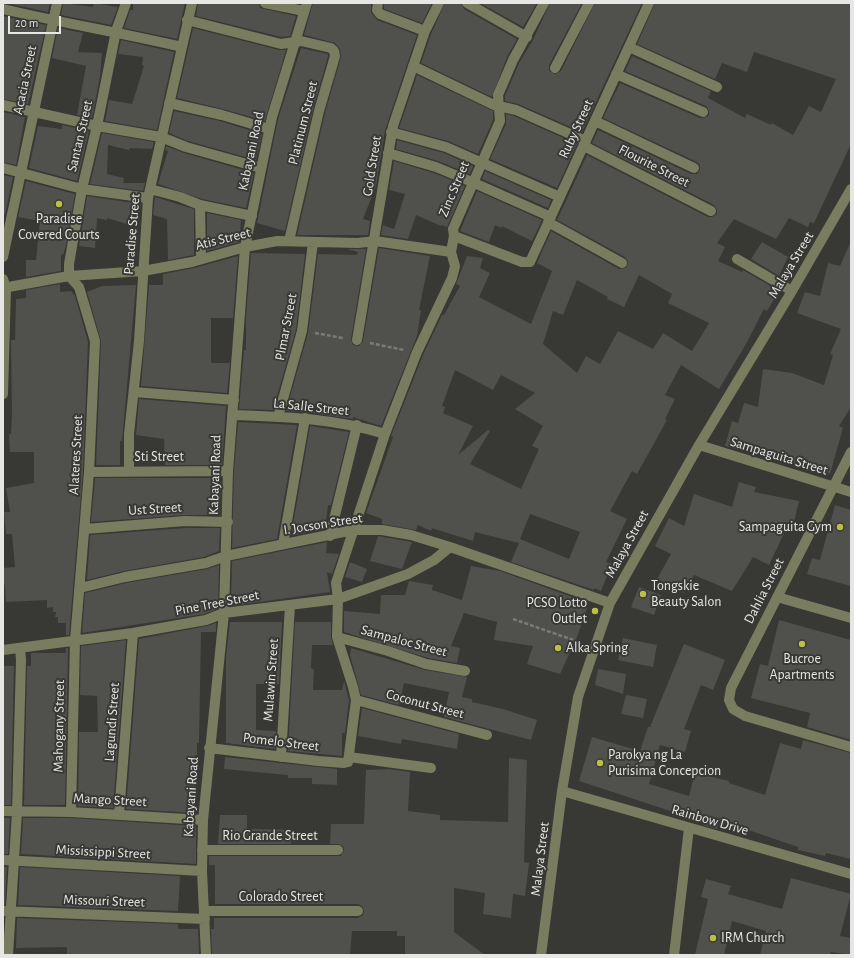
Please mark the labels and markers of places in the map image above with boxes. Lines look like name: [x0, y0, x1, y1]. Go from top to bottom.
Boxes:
marker: Paradise Covered Courts: [54, 199, 64, 209]
place label: Paradise Covered Courts: [18, 211, 100, 244]
place label: Sampaguita Gym: [739, 519, 832, 535]
marker: Sampaguita Gym: [835, 522, 845, 532]
place label: Tongskie Beauty Salon: [651, 578, 721, 610]
marker: Tongskie Beauty Salon: [638, 589, 648, 599]
place label: PCSO Lotto Outlet: [527, 595, 587, 628]
marker: PCSO Lotto Outlet: [590, 606, 600, 616]
marker: Bucroe Apartments: [797, 639, 807, 649]
place label: Alka Spring: [566, 640, 628, 656]
marker: Alka Spring: [553, 643, 563, 653]
place label: Bucroe Apartments: [770, 651, 834, 684]
place label: Parokya ng La Purisima Concepcion: [608, 747, 721, 780]
marker: Parokya ng La Purisima Concepcion: [595, 758, 605, 768]
place label: IRM Church: [721, 930, 785, 946]
marker: IRM Church: [708, 933, 718, 943]

